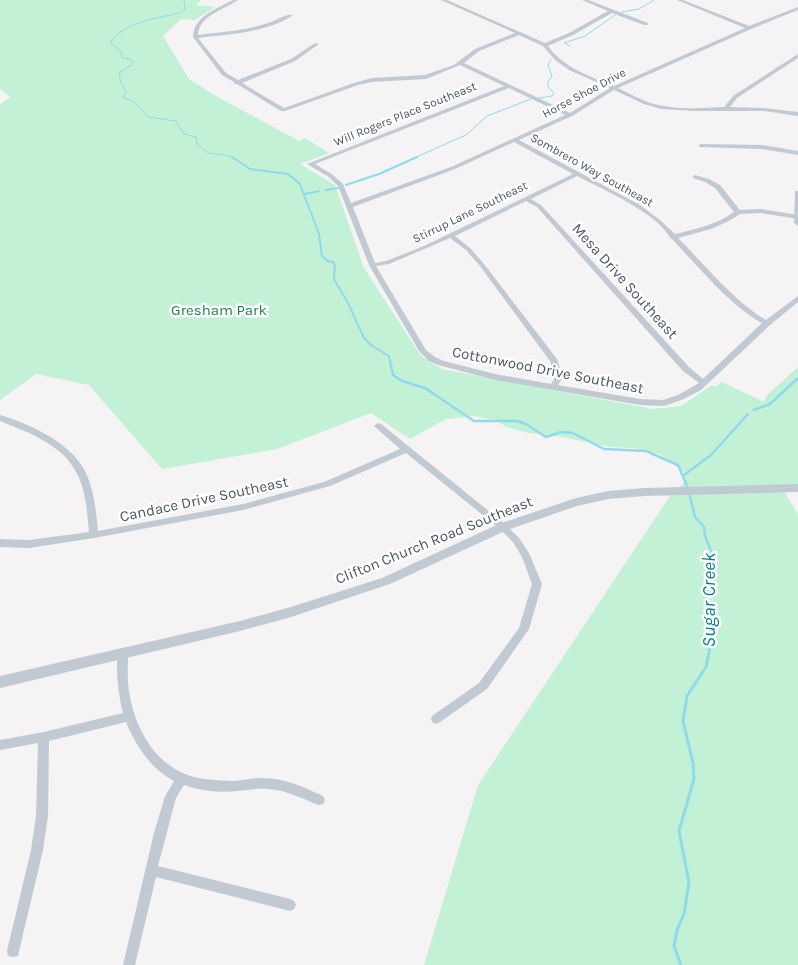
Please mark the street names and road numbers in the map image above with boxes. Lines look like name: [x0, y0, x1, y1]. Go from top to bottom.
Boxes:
street label: Horse Shoe Drive: [540, 65, 628, 121]
street label: Will Rogers Place Southeast: [332, 79, 479, 149]
street label: Sombrero Way Southeast: [528, 130, 656, 210]
street label: Stirrup Lane Southeast: [410, 178, 530, 246]
street label: Mesa Drive Southeast: [568, 220, 682, 343]
street label: Cottonwood Drive Southeast: [451, 343, 646, 397]
street label: Candace Drive Southeast: [118, 472, 290, 526]
street label: Clifton Church Road Southeast: [333, 492, 536, 588]

